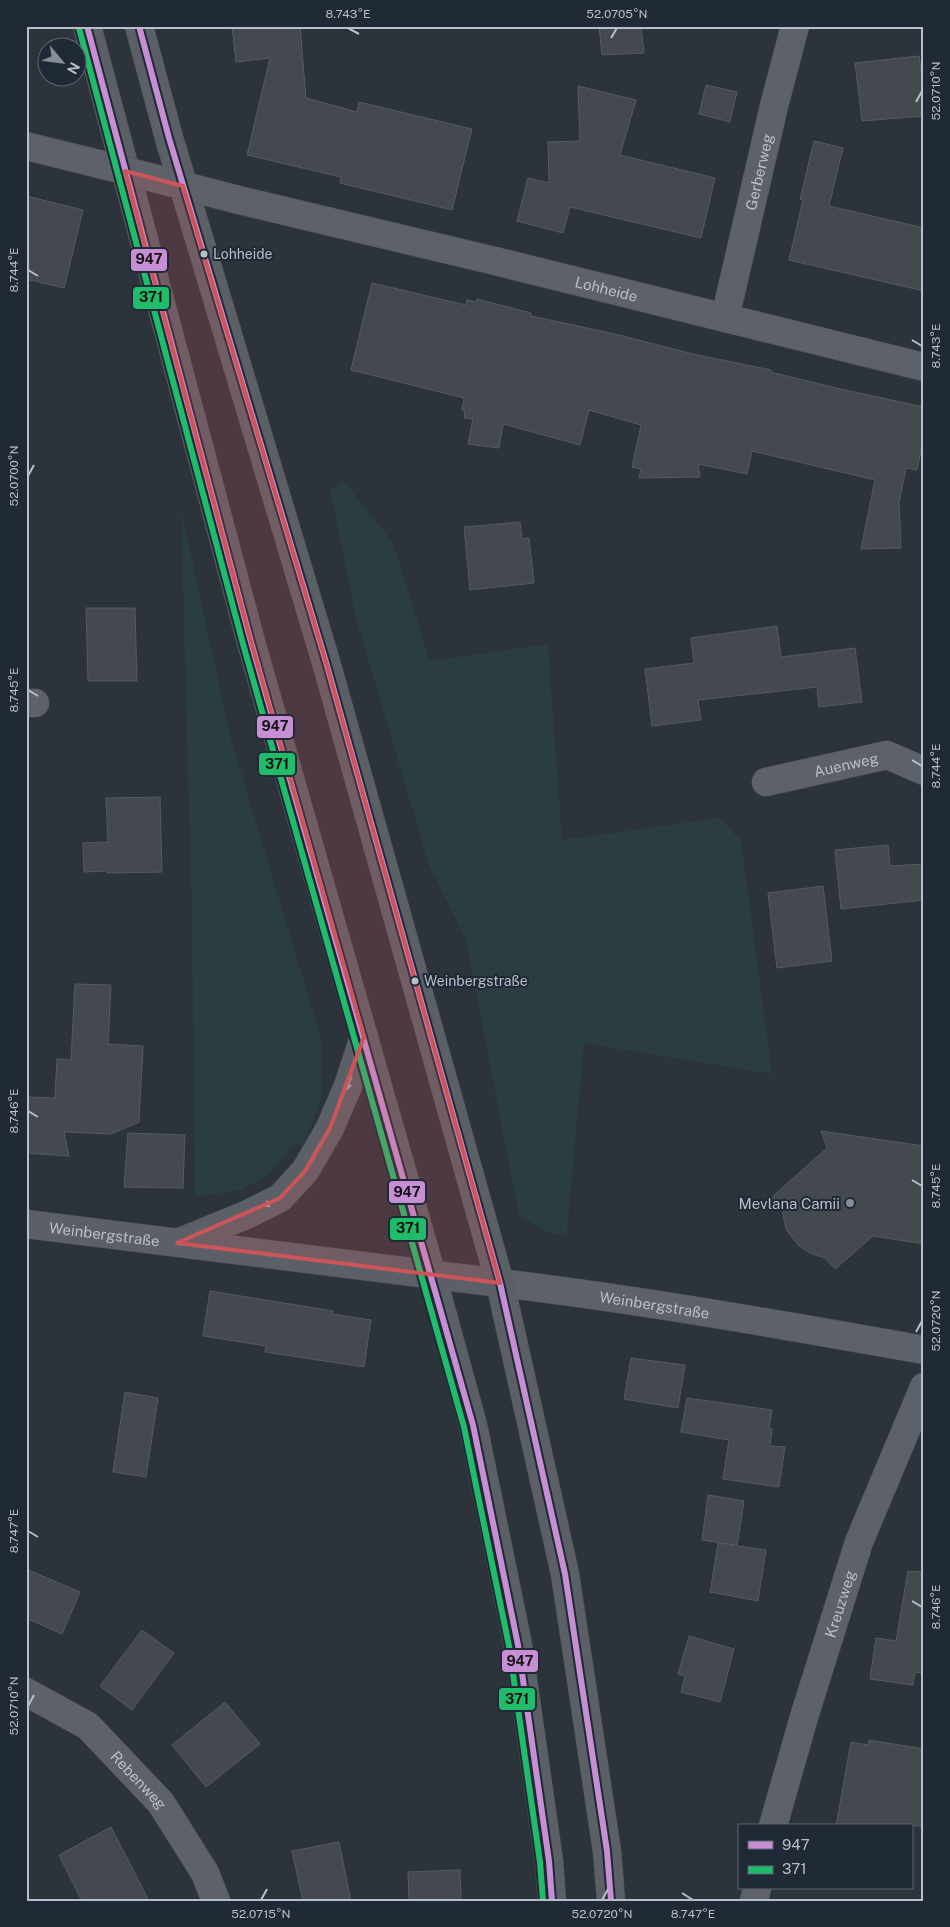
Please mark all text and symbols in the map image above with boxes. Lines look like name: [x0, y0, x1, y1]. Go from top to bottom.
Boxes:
text: 8.743°E: [326, 7, 370, 21]
text: 52.0705°N: [586, 7, 648, 21]
north arrow: [38, 38, 88, 88]
text: N: [64, 60, 83, 77]
text: 52.0710°N: [929, 62, 943, 120]
street label: Gerberweg: [742, 132, 776, 212]
place label: Lohheide: [213, 246, 273, 262]
text: 8.744°E: [7, 248, 21, 292]
line badge: 947: [130, 248, 168, 272]
marker: Lohheide: [199, 249, 209, 259]
text: 947: [135, 251, 163, 267]
street label: Lohheide: [573, 273, 640, 304]
line badge: 371: [132, 286, 170, 310]
text: 371: [139, 289, 163, 305]
text: 8.743°E: [929, 324, 943, 368]
text: 52.0700°N: [7, 446, 21, 506]
text: 8.745°E: [7, 668, 21, 712]
line badge: 947: [256, 715, 294, 739]
text: 947: [261, 718, 289, 734]
text: 8.744°E: [929, 744, 943, 788]
street label: Auenweg: [812, 749, 880, 780]
line badge: 371: [258, 752, 296, 776]
text: 371: [265, 756, 289, 772]
place label: Weinbergstraße: [424, 973, 528, 989]
marker: Weinbergstraße: [410, 976, 420, 986]
one-way arrow: [345, 1076, 353, 1091]
text: 8.746°E: [7, 1089, 21, 1133]
text: 8.745°E: [929, 1164, 943, 1208]
line badge: 947: [388, 1180, 426, 1204]
text: 947: [393, 1184, 421, 1200]
place label: Mevlana Camii: [739, 1195, 840, 1212]
marker: Mevlana Camii: [844, 1197, 856, 1209]
one-way arrow: [262, 1199, 277, 1207]
line badge: 371: [389, 1217, 427, 1241]
street label: Weinbergstraße: [48, 1218, 161, 1249]
text: 371: [396, 1220, 420, 1236]
street label: Weinbergstraße: [598, 1288, 711, 1321]
text: 52.0720°N: [929, 1290, 943, 1352]
text: 8.747°E: [7, 1509, 21, 1553]
street label: Kreuzweg: [821, 1568, 858, 1640]
text: 8.746°E: [929, 1585, 943, 1629]
line badge: 947: [501, 1649, 539, 1673]
text: 947: [506, 1653, 534, 1669]
text: 52.0710°N: [7, 1677, 21, 1735]
line badge: 371: [498, 1687, 536, 1711]
text: 371: [505, 1691, 529, 1707]
street label: Rebenweg: [108, 1747, 171, 1812]
legend: [738, 1824, 912, 1890]
text: 947: [782, 1836, 810, 1853]
text: 371: [782, 1860, 807, 1877]
text: 52.0715°N: [231, 1907, 291, 1921]
text: 52.0720°N: [571, 1907, 633, 1921]
text: 8.747°E: [671, 1907, 715, 1921]

